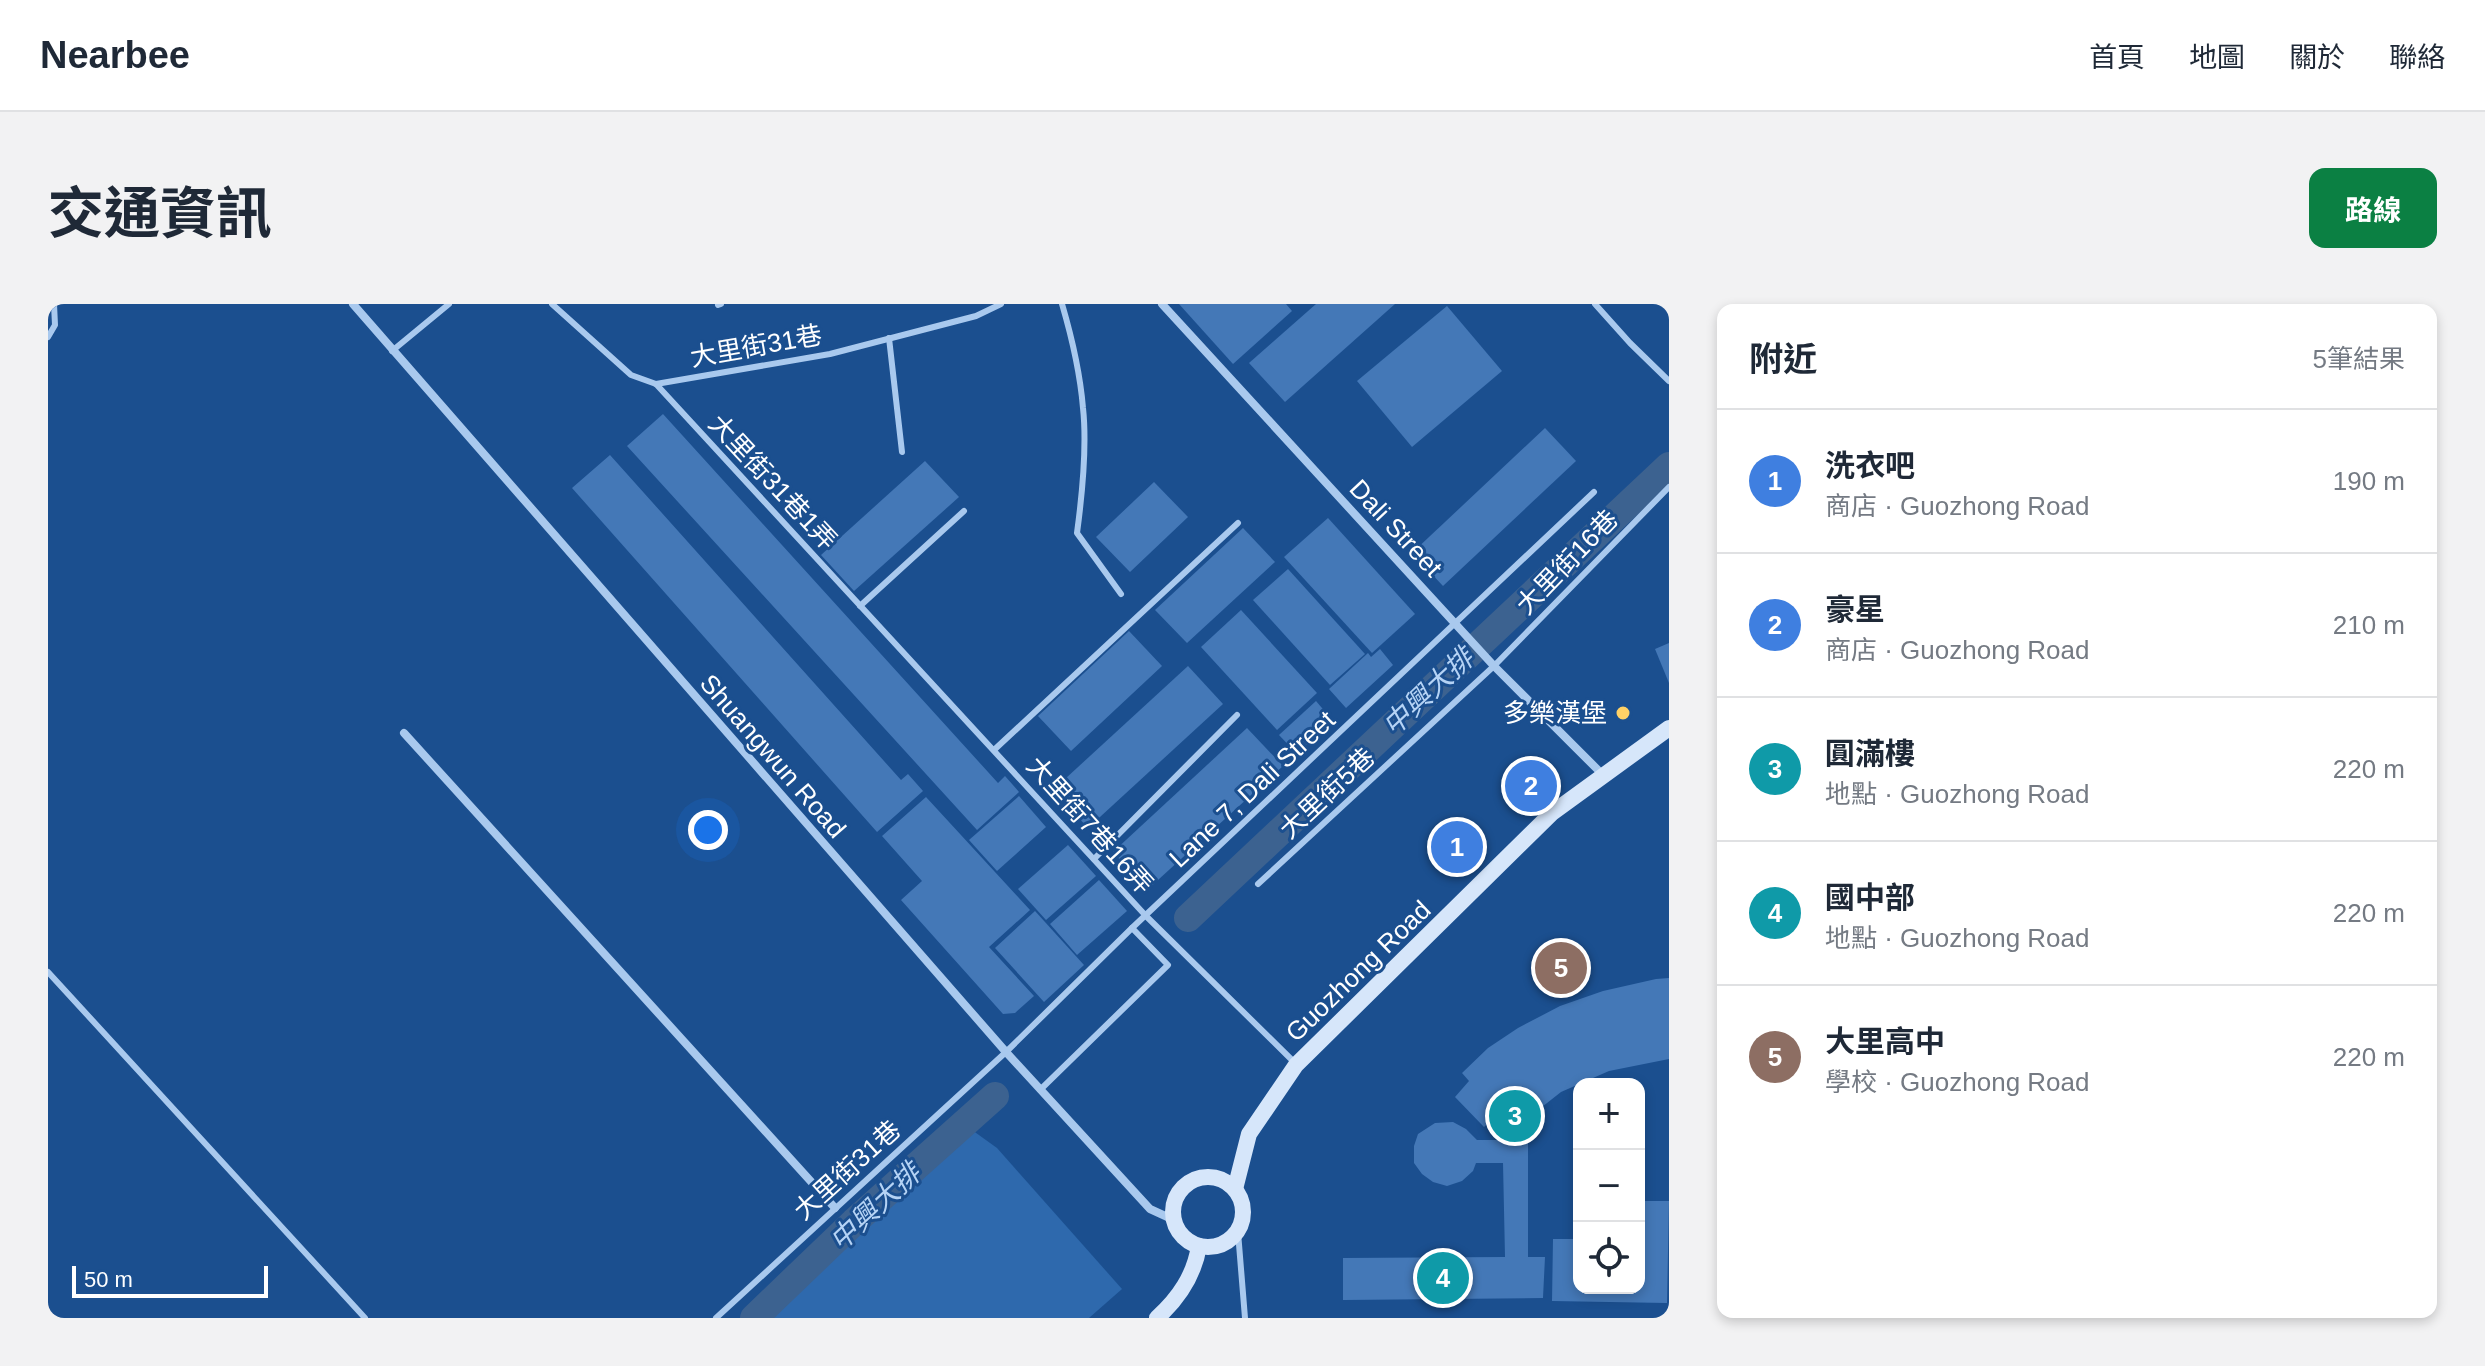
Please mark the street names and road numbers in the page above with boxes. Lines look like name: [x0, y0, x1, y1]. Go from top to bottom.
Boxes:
street label: 大里街31巷: [688, 320, 824, 372]
street label: 大里街31巷1弄: [703, 408, 843, 556]
street label: Dali Street: [1344, 473, 1449, 583]
street label: 大里街16巷: [1510, 504, 1624, 620]
street label: Shuangwun Road: [694, 668, 852, 844]
street label: Lane 7, Dali Street: [1163, 704, 1342, 873]
street label: 大里街5巷: [1273, 742, 1381, 844]
street label: 大里街7巷16弄: [1021, 751, 1159, 899]
street label: Guozhong Road: [1279, 894, 1437, 1048]
street label: 大里街31巷: [788, 1114, 906, 1226]

